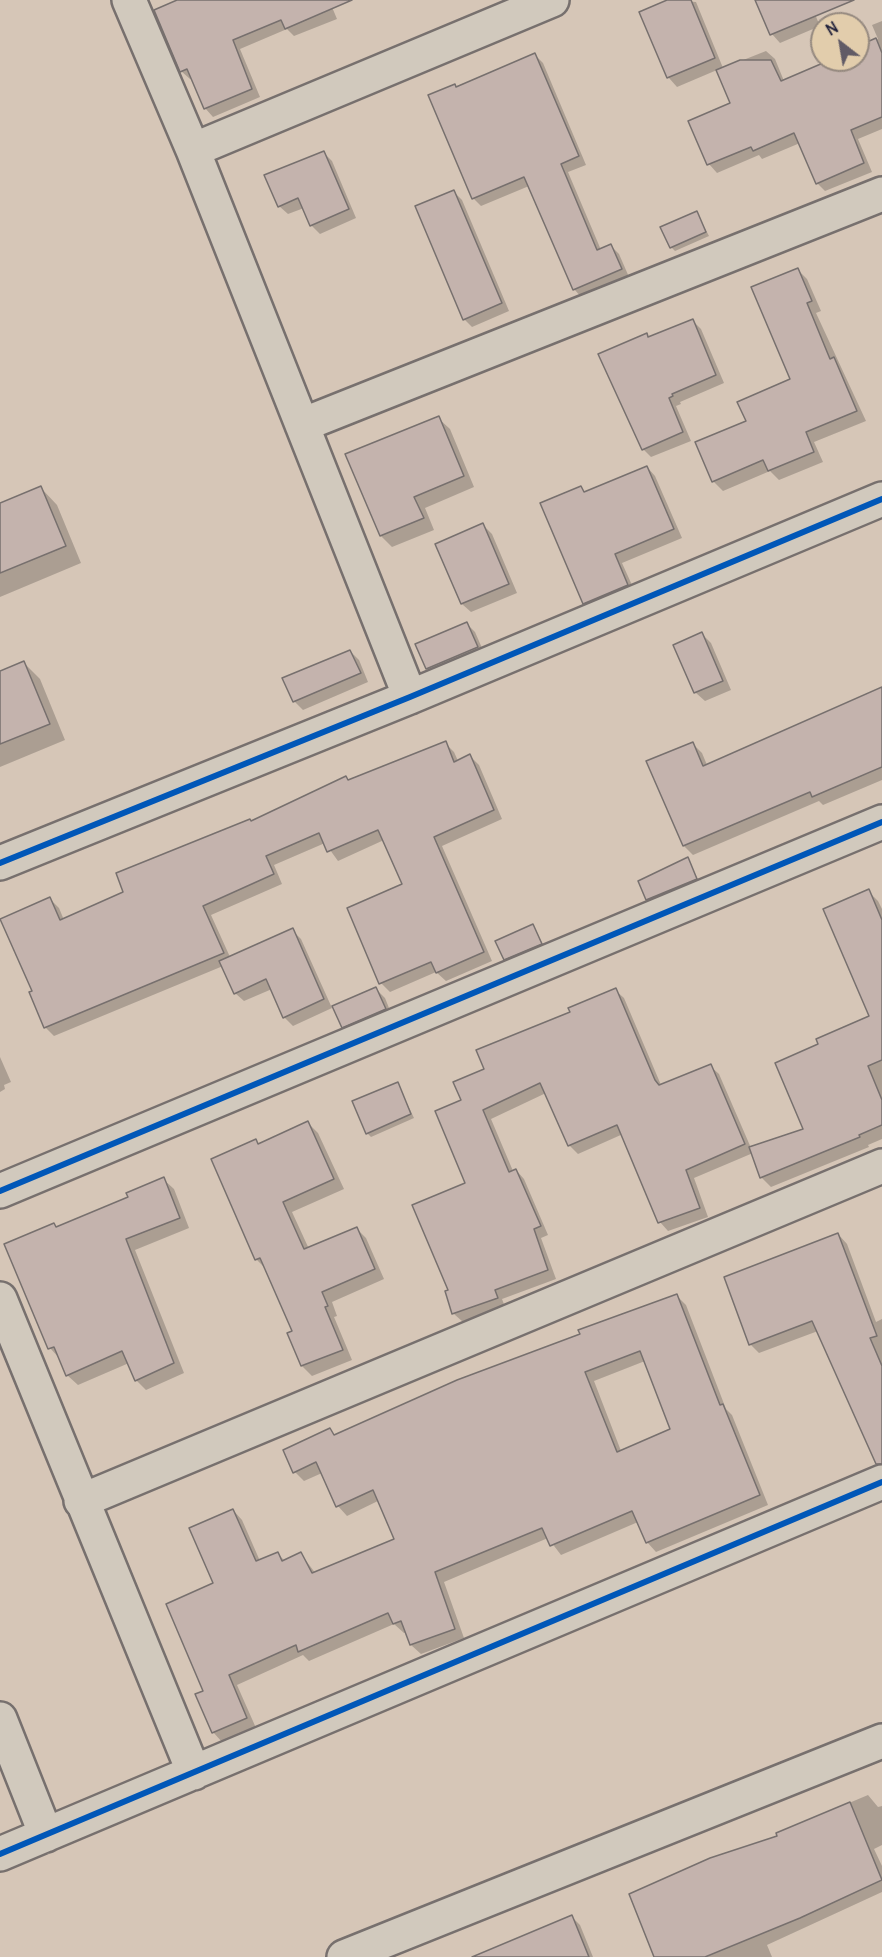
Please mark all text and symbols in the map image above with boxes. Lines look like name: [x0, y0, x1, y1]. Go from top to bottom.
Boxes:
north arrow: [810, 12, 870, 72]
text: N: [822, 17, 842, 40]

